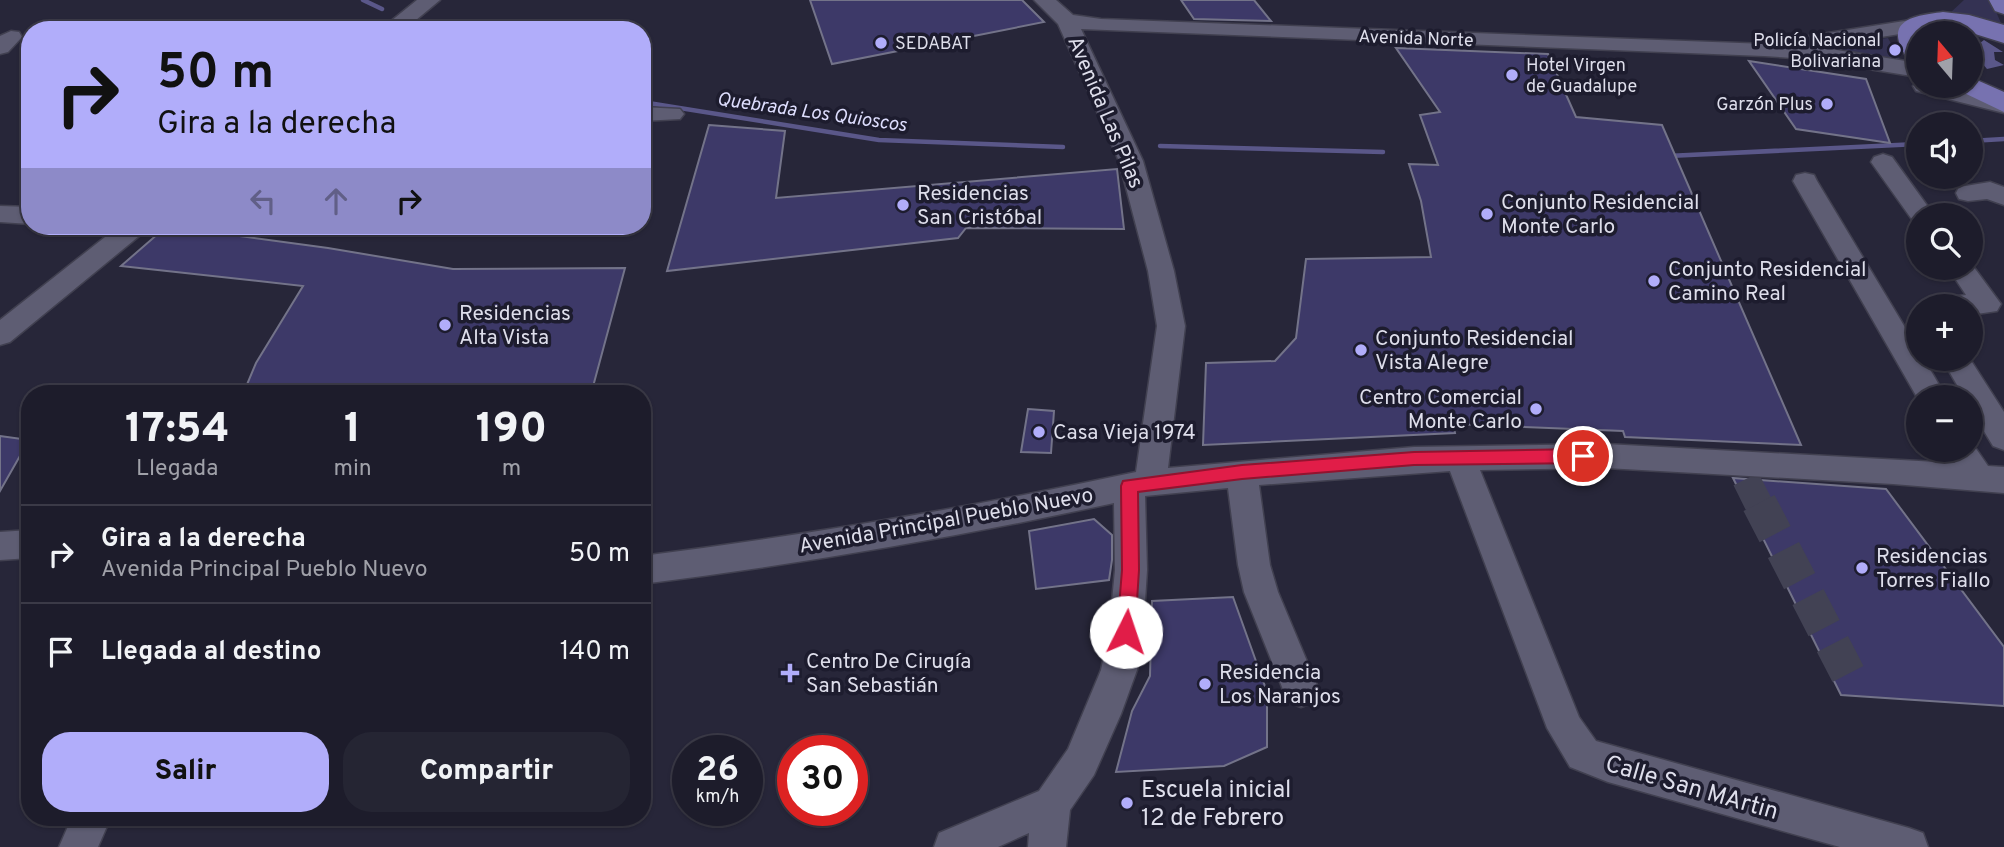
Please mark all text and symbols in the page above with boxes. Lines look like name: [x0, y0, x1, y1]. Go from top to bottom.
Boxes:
north arrow: [1906, 21, 1983, 98]
map controls: [1906, 21, 1983, 462]
street label: Avenida Norte: [1358, 26, 1474, 53]
place label: Policía Nacional Bolivariana: [1753, 30, 1881, 74]
street label: Avenida Las Pilas: [1060, 32, 1149, 193]
place label: SEDABAT: [895, 33, 972, 56]
marker: SEDABAT: [873, 35, 889, 51]
marker: Policía Nacional Bolivariana: [1887, 42, 1903, 58]
text: 50 m: [157, 44, 274, 106]
icon: right: [42, 49, 133, 140]
place label: Hotel Virgen de Guadalupe: [1526, 55, 1637, 99]
marker: Hotel Virgen de Guadalupe: [1504, 67, 1520, 83]
water label: Quebrada Los Quioscos: [715, 88, 909, 138]
place label: Garzón Plus: [1716, 94, 1813, 117]
marker: Garzón Plus: [1819, 96, 1835, 112]
text: Gira a la derecha: [157, 105, 396, 145]
button: sound: [1906, 112, 1983, 189]
place label: Residencias San Cristóbal: [917, 181, 1042, 232]
icon: left: [244, 182, 282, 220]
icon: ahead: [317, 182, 355, 220]
icon: right: [390, 182, 428, 220]
place label: Conjunto Residencial Monte Carlo: [1501, 190, 1700, 241]
marker: Residencias San Cristóbal: [895, 197, 911, 213]
button: search: [1906, 203, 1983, 280]
marker: Conjunto Residencial Monte Carlo: [1479, 206, 1495, 222]
place label: Conjunto Residencial Camino Real: [1668, 257, 1867, 308]
marker: Conjunto Residencial Camino Real: [1646, 273, 1662, 289]
button: +: [1906, 294, 1983, 371]
place label: Residencias Alta Vista: [459, 301, 571, 352]
marker: Residencias Alta Vista: [437, 317, 453, 333]
place label: Conjunto Residencial Vista Alegre: [1375, 326, 1574, 377]
marker: Conjunto Residencial Vista Alegre: [1353, 342, 1369, 358]
place label: Centro Comercial Monte Carlo: [1359, 385, 1522, 436]
button: −: [1906, 385, 1983, 462]
marker: Centro Comercial Monte Carlo: [1528, 401, 1544, 417]
text: 17:54: [125, 404, 230, 457]
text: 1: [344, 404, 361, 457]
text: 190: [476, 404, 547, 457]
place label: Casa Vieja 1974: [1053, 420, 1196, 447]
marker: Casa Vieja 1974: [1031, 424, 1047, 440]
pin: [1553, 426, 1613, 486]
icon: arrive: [1564, 437, 1602, 475]
text: Llegada: [136, 455, 218, 484]
text: min: [333, 455, 372, 484]
text: m: [502, 455, 521, 484]
street label: Avenida Principal Pueblo Nuevo: [797, 482, 1095, 561]
text: Gira a la derecha: [101, 523, 306, 556]
icon: right: [42, 535, 80, 573]
text: 50 m: [569, 538, 630, 571]
place label: Residencias Torres Fiallo: [1876, 544, 1990, 595]
text: Avenida Principal Pueblo Nuevo: [101, 556, 428, 585]
marker: Residencias Torres Fiallo: [1854, 560, 1870, 576]
position arrow: [1089, 595, 1163, 669]
icon: arrive: [42, 633, 80, 671]
text: Llegada al destino: [101, 636, 321, 669]
text: 140 m: [560, 636, 630, 669]
place label: Centro De Cirugía San Sebastián: [806, 649, 971, 700]
place label: Residencia Los Naranjos: [1219, 660, 1341, 711]
marker: Centro De Cirugía San Sebastián: [780, 663, 800, 683]
marker: Residencia Los Naranjos: [1197, 676, 1213, 692]
button: Salir: [42, 732, 329, 812]
button: Compartir: [343, 732, 630, 812]
speed limit sign: 30: [777, 735, 868, 826]
text: 26: [696, 749, 739, 793]
street label: Calle San MArtin: [1601, 750, 1782, 828]
place label: Escuela inicial 12 de Febrero: [1141, 776, 1291, 834]
text: km/h: [696, 786, 739, 809]
marker: Escuela inicial 12 de Febrero: [1119, 795, 1135, 811]

